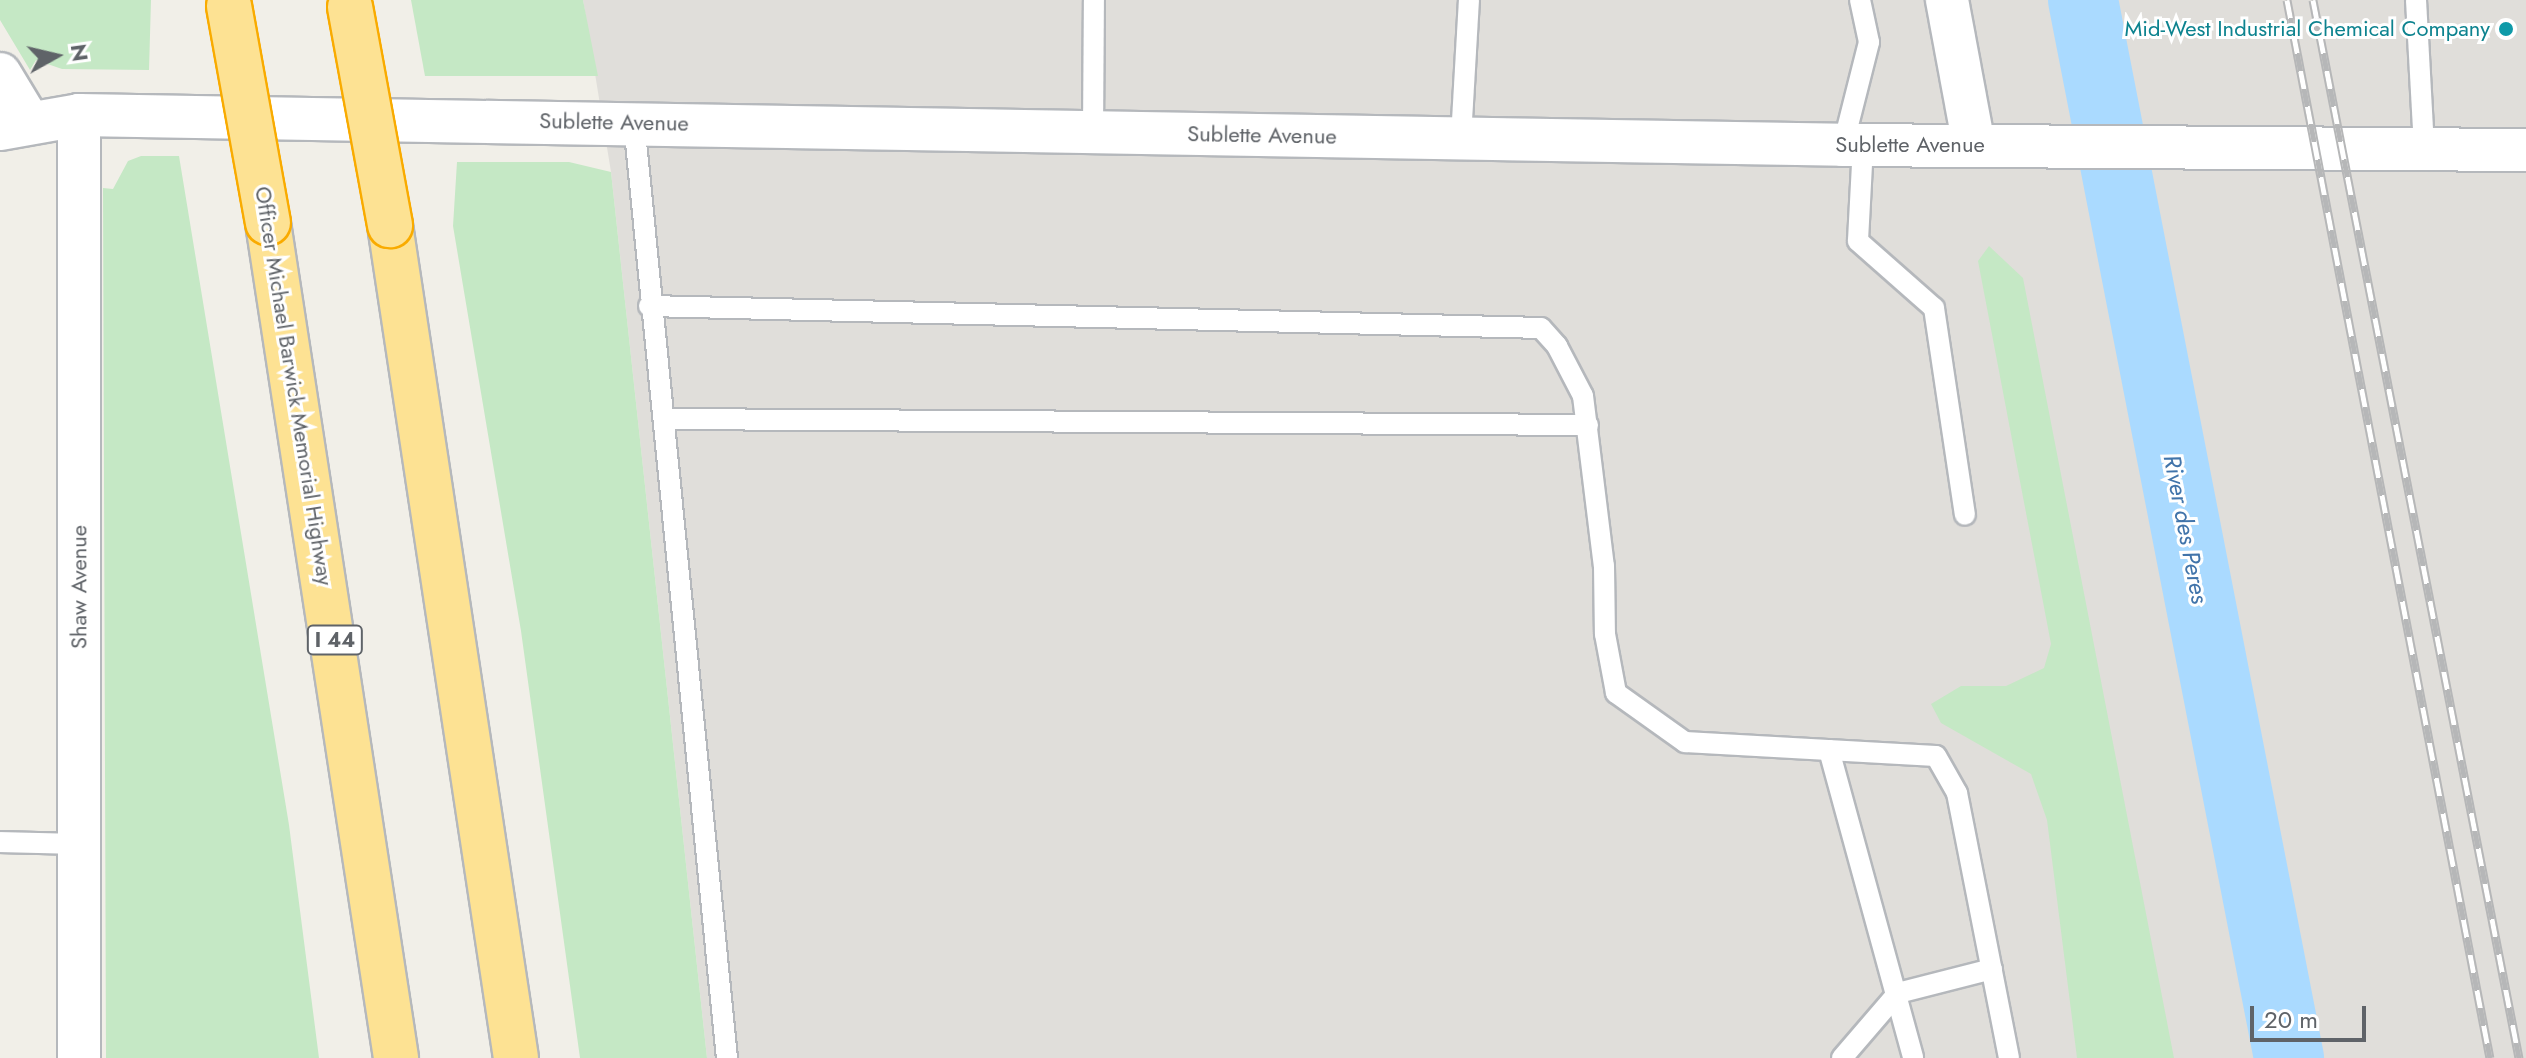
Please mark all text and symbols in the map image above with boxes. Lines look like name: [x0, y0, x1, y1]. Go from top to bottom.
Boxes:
north arrow: [16, 16, 96, 96]
place label: Mid-West Industrial Chemical Company: [2124, 16, 2490, 42]
marker: Mid-West Industrial Chemical Company: [2497, 20, 2515, 38]
text: N: [63, 42, 97, 64]
street label: Sublette Avenue: [539, 107, 689, 137]
street label: Sublette Avenue: [1187, 120, 1337, 150]
street label: Sublette Avenue: [1835, 132, 1985, 158]
street label: Officer Michael Barwick Memorial Highway: [249, 185, 339, 587]
water label: River des Peres: [2157, 452, 2215, 606]
street label: Shaw Avenue: [66, 525, 92, 649]
road number: I 44: [305, 624, 365, 656]
scale bar: [2254, 990, 2370, 1040]
text: 20 m: [2264, 1002, 2318, 1037]

